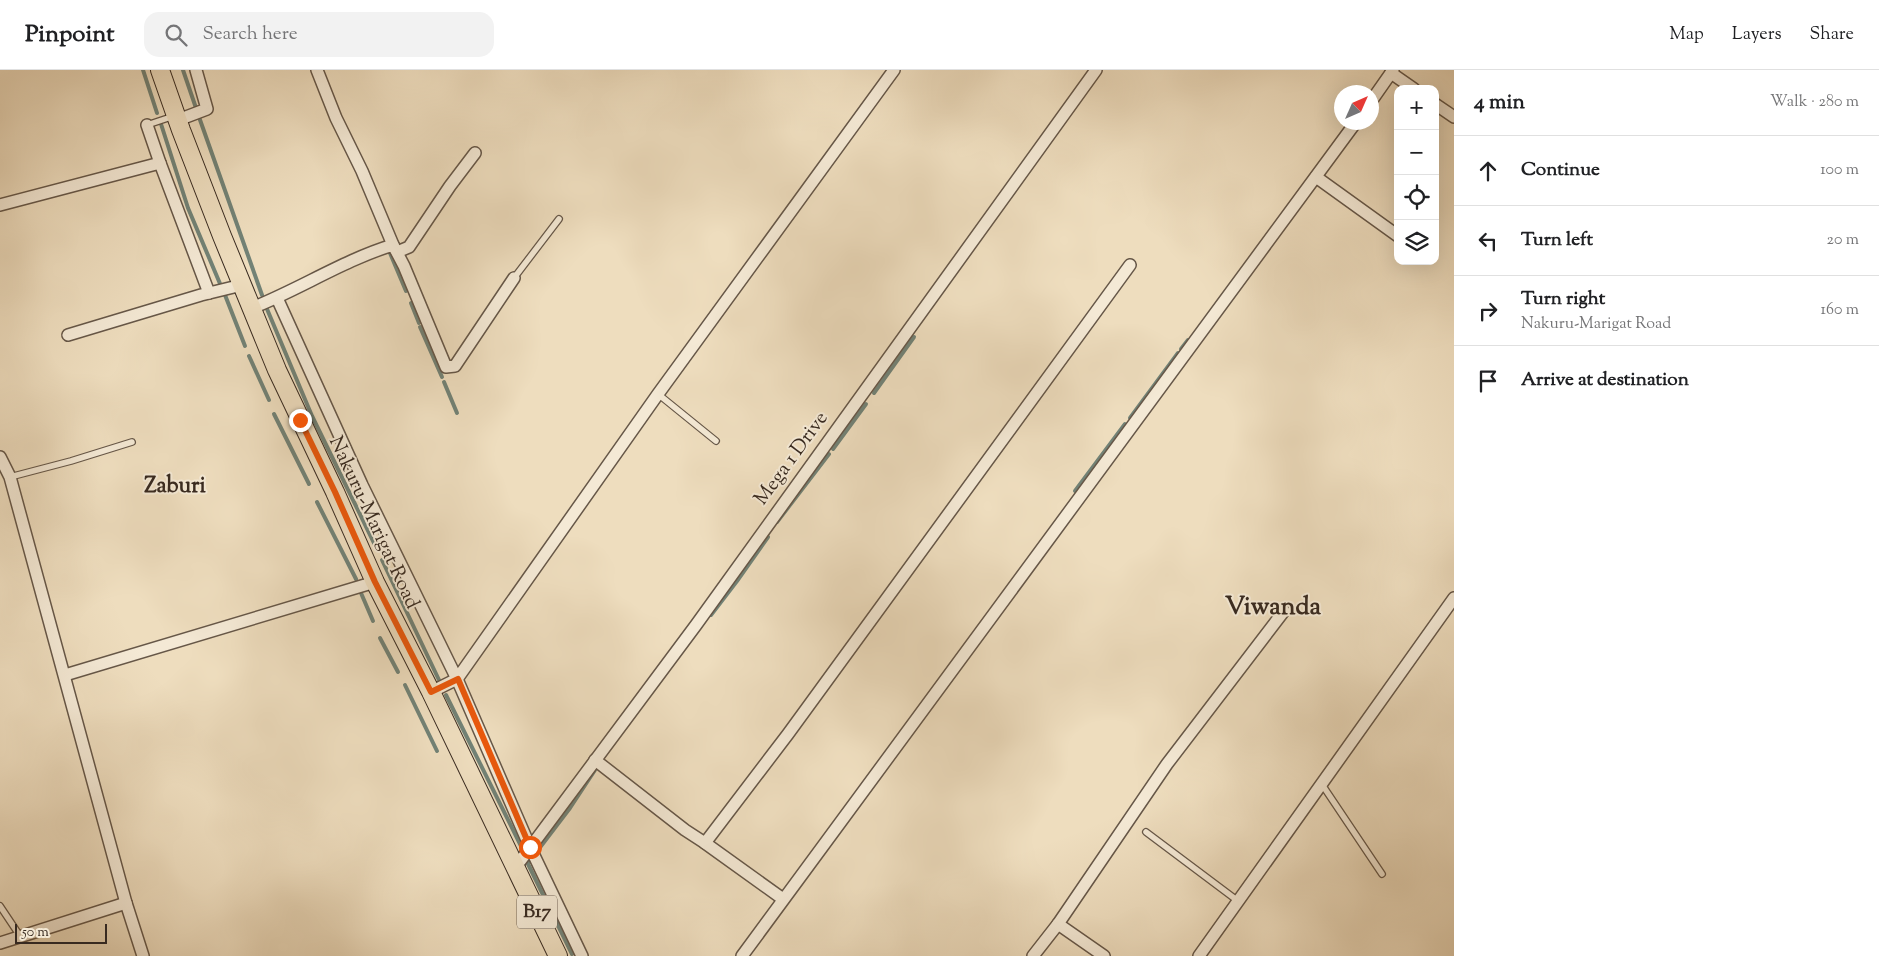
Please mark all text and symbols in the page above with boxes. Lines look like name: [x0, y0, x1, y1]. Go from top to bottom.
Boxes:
search box: [144, 12, 494, 57]
text: Pinpoint: [25, 18, 114, 52]
icon: search: [162, 21, 190, 49]
text: Search here: [202, 21, 298, 48]
text: Map: [1669, 22, 1704, 48]
text: Layers: [1732, 22, 1782, 48]
text: Share: [1810, 22, 1854, 48]
north arrow: [1334, 85, 1379, 130]
map controls: [1394, 85, 1439, 265]
button: +: [1394, 85, 1439, 130]
text: 4 min: [1474, 88, 1525, 118]
text: Walk · 280 m: [1770, 91, 1859, 114]
button: −: [1394, 130, 1439, 175]
icon: ahead: [1474, 157, 1502, 185]
text: Continue: [1521, 157, 1600, 184]
text: 100 m: [1820, 159, 1859, 182]
button: locate: [1394, 175, 1439, 220]
button: layers: [1394, 220, 1439, 265]
icon: left: [1474, 227, 1502, 255]
text: Turn left: [1521, 227, 1593, 254]
text: 20 m: [1826, 229, 1859, 252]
text: Turn right: [1521, 286, 1605, 313]
icon: right: [1474, 297, 1502, 325]
text: 160 m: [1821, 299, 1859, 322]
text: Nakuru-Marigat Road: [1521, 313, 1671, 336]
icon: arrive: [1474, 367, 1502, 395]
text: Arrive at destination: [1521, 367, 1689, 394]
street label: Mega 1 Drive: [748, 406, 836, 512]
route end: [289, 409, 312, 432]
street label: Nakuru-Marigat Road: [320, 432, 426, 614]
district label: Zaburi: [144, 471, 207, 503]
district label: Viwanda: [1225, 590, 1322, 626]
route start: [519, 836, 542, 859]
road number: B17: [517, 896, 557, 929]
scale bar: [15, 921, 108, 944]
text: 50 m: [22, 923, 49, 943]

